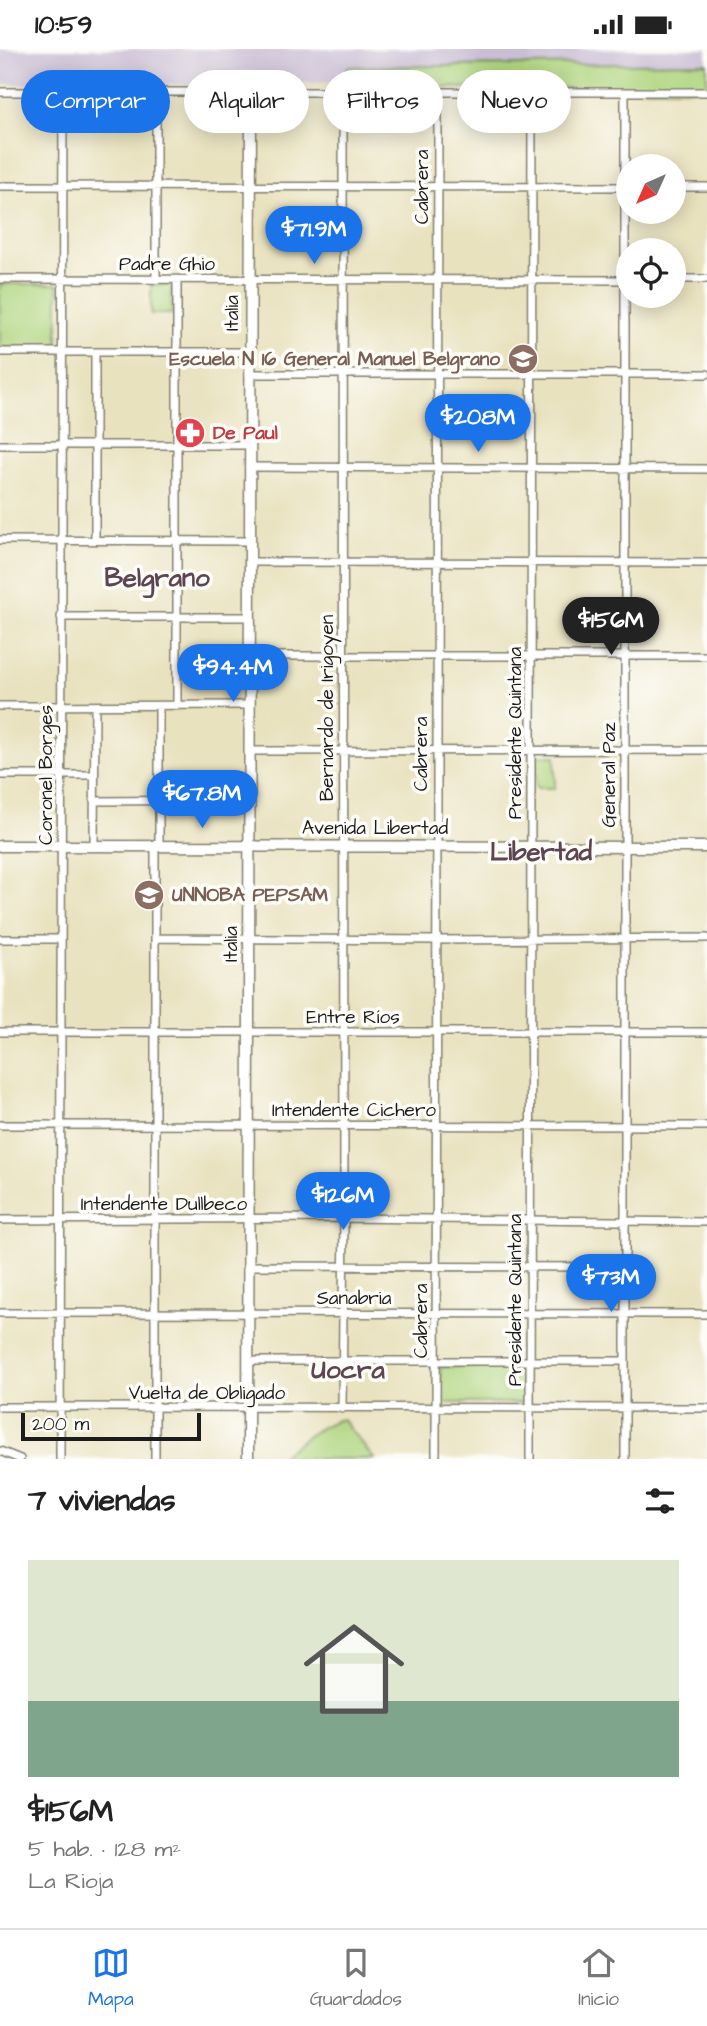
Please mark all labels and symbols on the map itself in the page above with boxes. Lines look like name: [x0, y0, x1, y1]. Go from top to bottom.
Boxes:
street label: Cabrera: [409, 149, 436, 224]
north arrow: [616, 154, 686, 224]
pin: $71.9M: [257, 207, 371, 266]
street label: Padre Ghio: [119, 251, 215, 278]
street label: Italia: [219, 295, 246, 331]
school or university icon: Escuela N 16 General Manuel Belgrano: [506, 342, 540, 376]
place label: Escuela N 16 General Manuel Belgrano: [169, 346, 500, 374]
pin: $208M: [429, 395, 527, 454]
pharmacy icon: De Paul: [173, 416, 207, 450]
place label: De Paul: [213, 420, 278, 447]
district label: Belgrano: [104, 560, 210, 599]
pin: $156M: [562, 597, 660, 657]
street label: Bernardo de Irigoyen: [314, 615, 342, 801]
pin: $94.4M: [176, 645, 290, 704]
street label: Presidente Quintana: [502, 646, 529, 819]
street label: Coronel Borges: [33, 705, 61, 845]
street label: Cabrera: [408, 716, 435, 791]
street label: General Paz: [596, 722, 623, 828]
pin: $67.8M: [145, 771, 259, 830]
street label: Avenida Libertad: [302, 815, 448, 842]
district label: Libertad: [490, 834, 593, 870]
school or university icon: UNNOBA PEPSAM: [132, 878, 166, 912]
place label: UNNOBA PEPSAM: [172, 882, 328, 909]
street label: Italia: [218, 926, 245, 962]
street label: Entre Ríos: [306, 1004, 400, 1031]
street label: Intendente Cichero: [272, 1097, 436, 1124]
pin: $126M: [294, 1173, 392, 1232]
street label: Intendente Dullbeco: [81, 1191, 248, 1218]
street label: Presidente Quintana: [502, 1213, 529, 1386]
pin: $73M: [570, 1255, 652, 1314]
street label: Cabrera: [408, 1283, 435, 1358]
street label: Sanabria: [317, 1285, 392, 1312]
district label: Uocra: [311, 1352, 385, 1388]
street label: Vuelta de Obligado: [129, 1380, 286, 1408]
scale bar: [21, 1410, 201, 1442]

